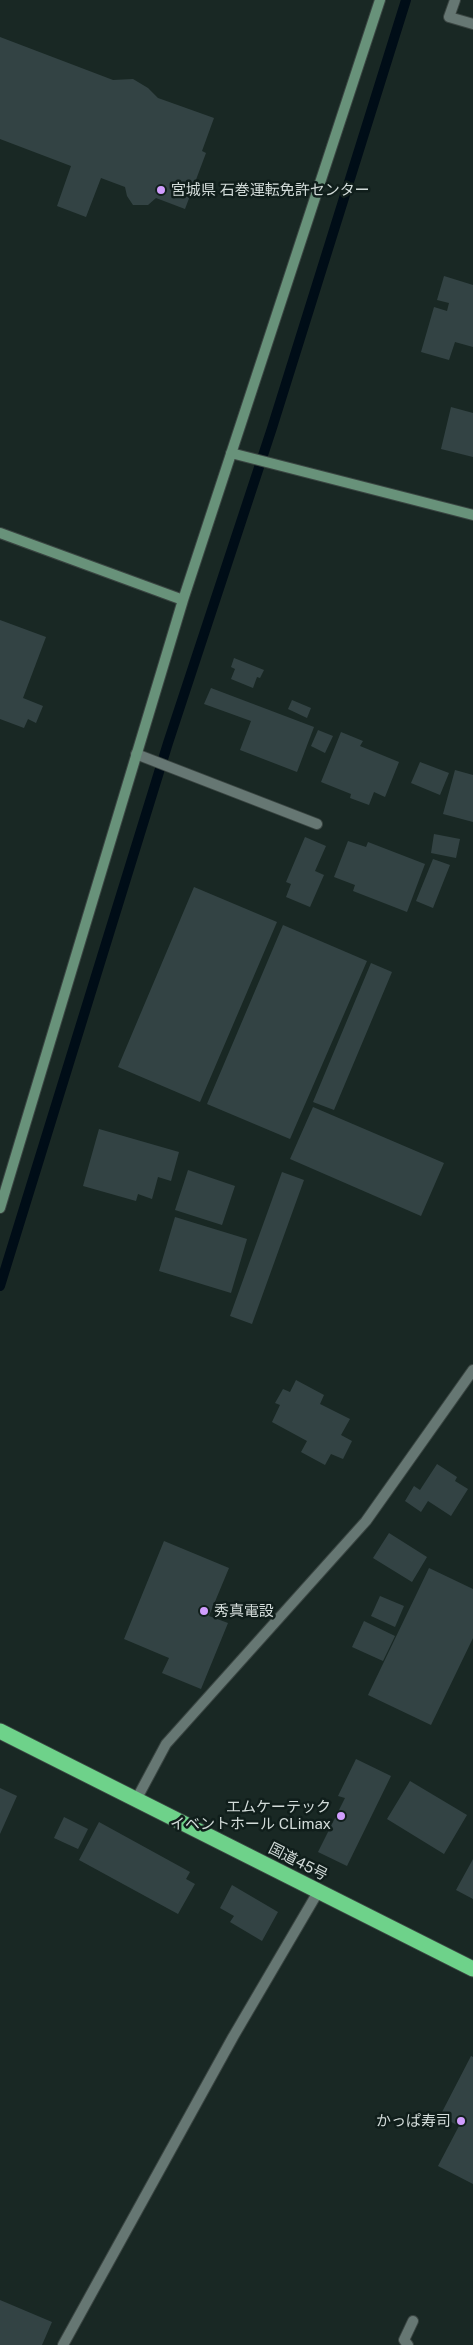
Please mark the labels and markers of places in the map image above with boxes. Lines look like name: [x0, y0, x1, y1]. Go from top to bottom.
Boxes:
place label: 宮城県 石巻運転免許センター: [171, 181, 370, 199]
marker: 宮城県 石巻運転免許センター: [155, 184, 167, 196]
place label: 秀真電設: [214, 1602, 274, 1620]
marker: 秀真電設: [198, 1605, 210, 1617]
place label: エムケーテック イベントホール CLimax: [170, 1798, 331, 1833]
marker: エムケーテック イベントホール CLimax: [335, 1810, 347, 1822]
place label: かっぱ寿司: [376, 2112, 451, 2130]
marker: かっぱ寿司: [455, 2115, 467, 2127]

